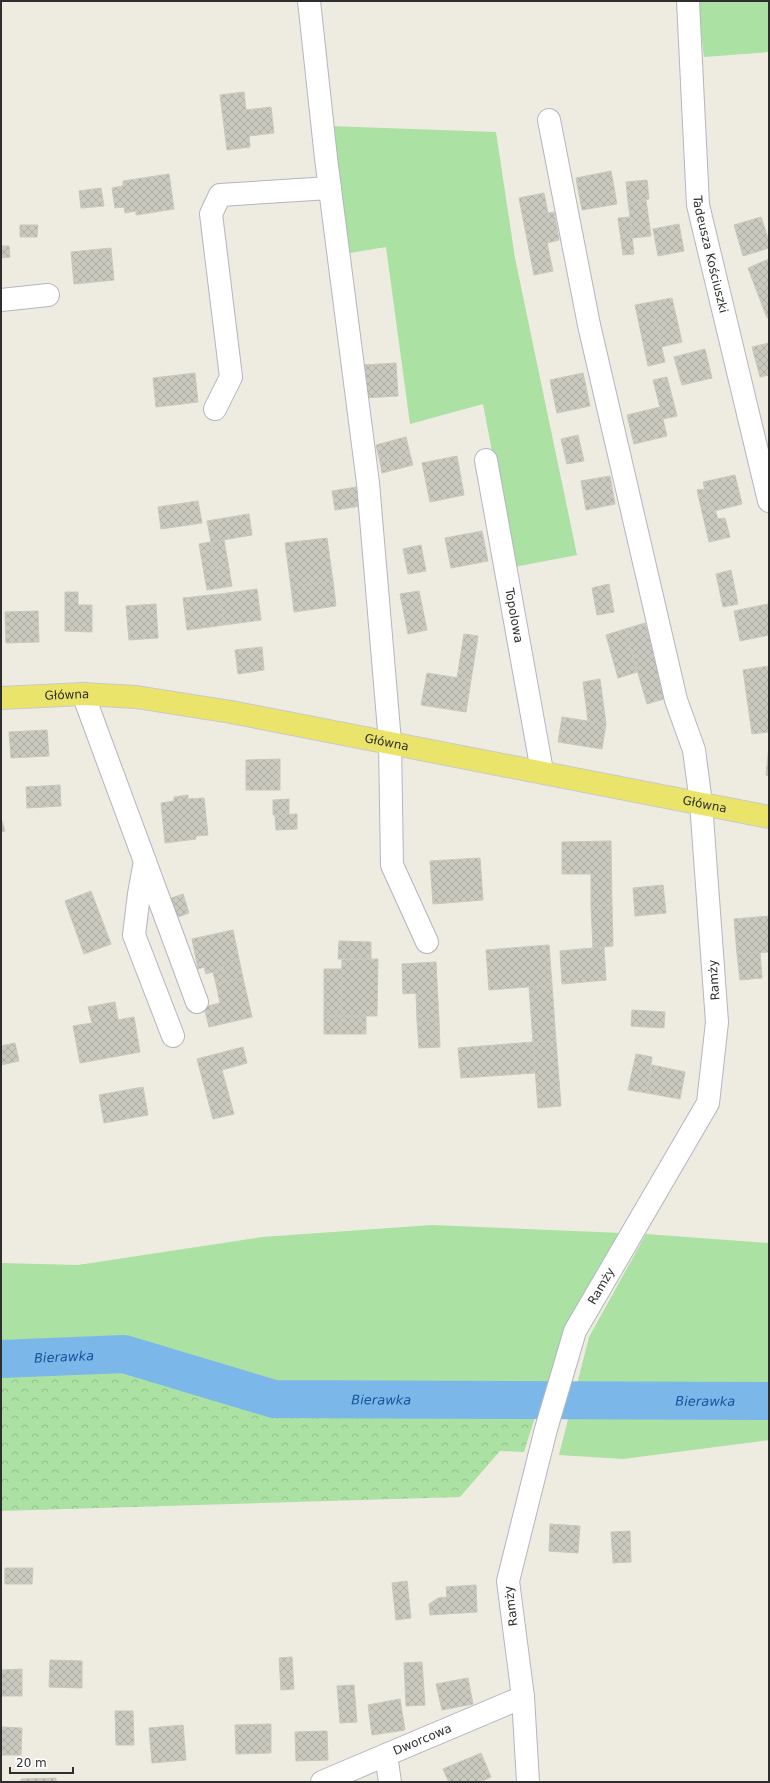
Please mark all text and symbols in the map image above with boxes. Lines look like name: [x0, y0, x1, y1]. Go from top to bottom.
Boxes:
street label: Tadeusza Kościuszki: [690, 194, 731, 315]
street label: Topolowa: [502, 586, 526, 644]
street label: Główna: [44, 687, 90, 703]
street label: Główna: [363, 731, 410, 754]
street label: Główna: [681, 793, 728, 816]
street label: Ramży: [706, 959, 722, 1001]
street label: Ramży: [585, 1265, 617, 1307]
water label: Bierawka: [34, 1348, 94, 1365]
water label: Bierawka: [351, 1392, 411, 1407]
water label: Bierawka: [675, 1393, 735, 1408]
street label: Ramży: [502, 1585, 520, 1627]
street label: Dworcowa: [391, 1721, 454, 1758]
scale bar: [10, 1749, 73, 1775]
text: 20 m: [16, 1756, 47, 1770]

